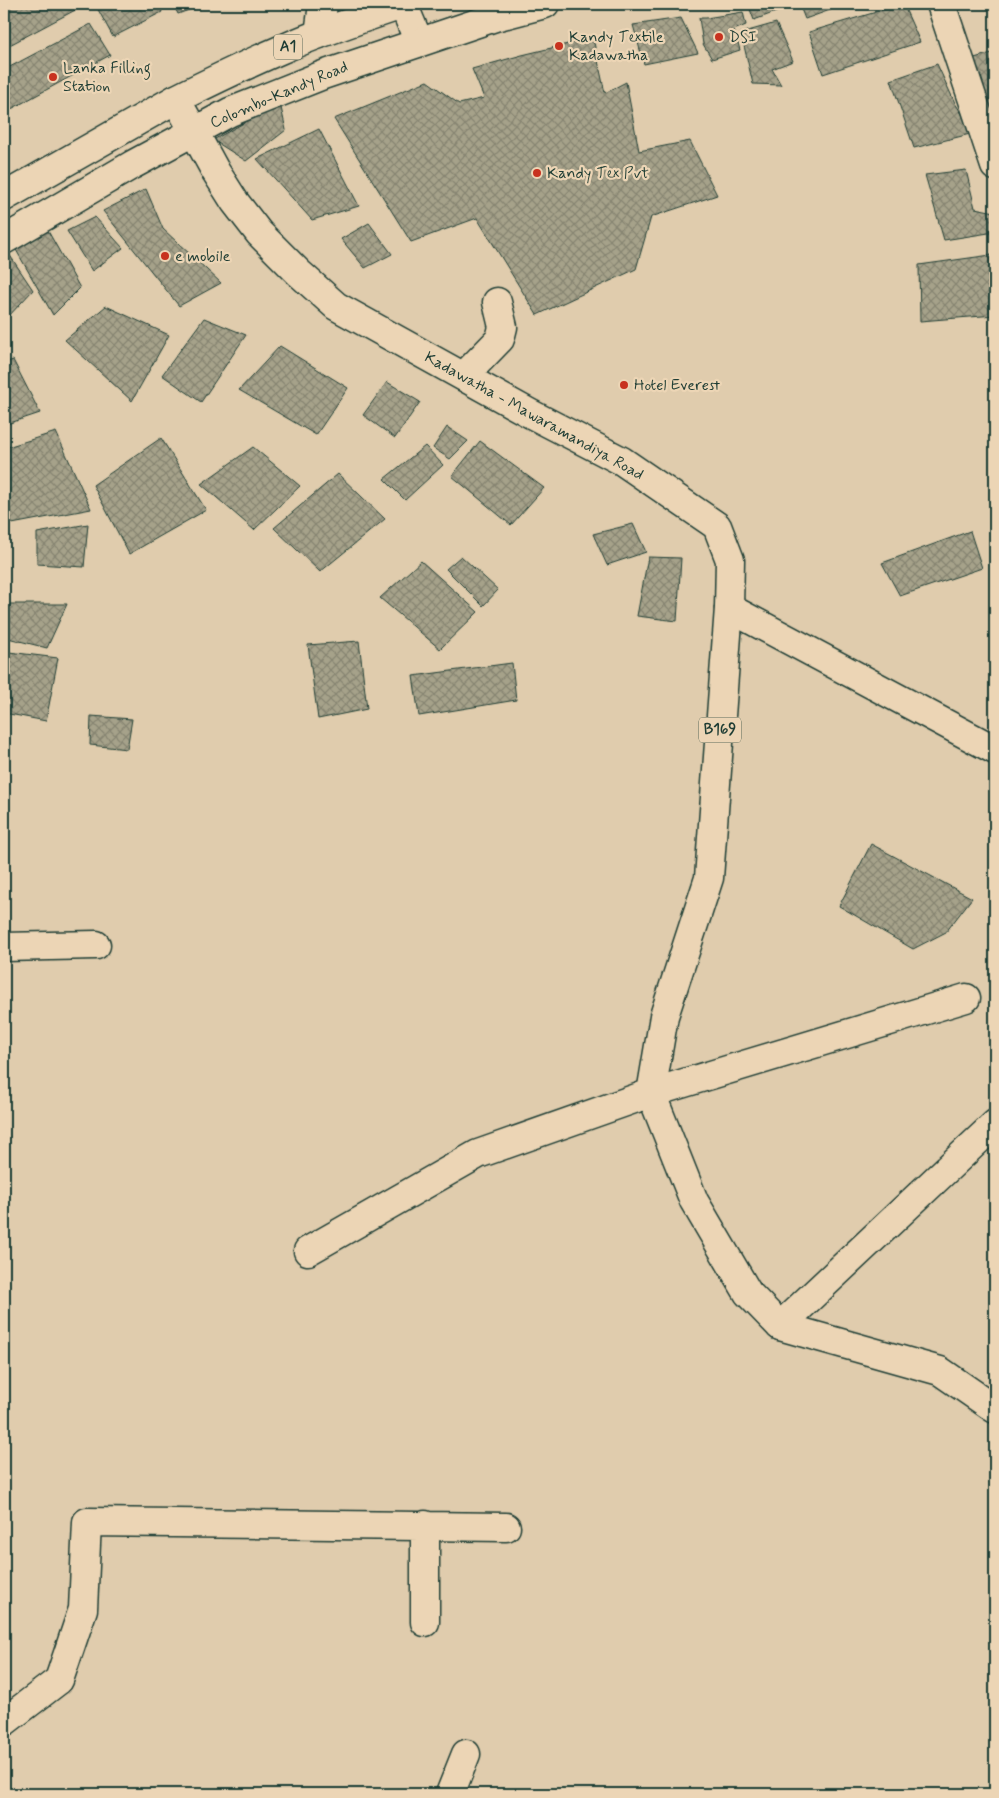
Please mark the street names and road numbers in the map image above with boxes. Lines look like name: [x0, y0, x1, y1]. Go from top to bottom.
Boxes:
road number: A1: [274, 34, 302, 60]
street label: Colombo-Kandy Road: [207, 56, 351, 134]
street label: Kadawatha - Mawaramandiya Road: [421, 347, 647, 485]
road number: B169: [699, 718, 741, 742]

